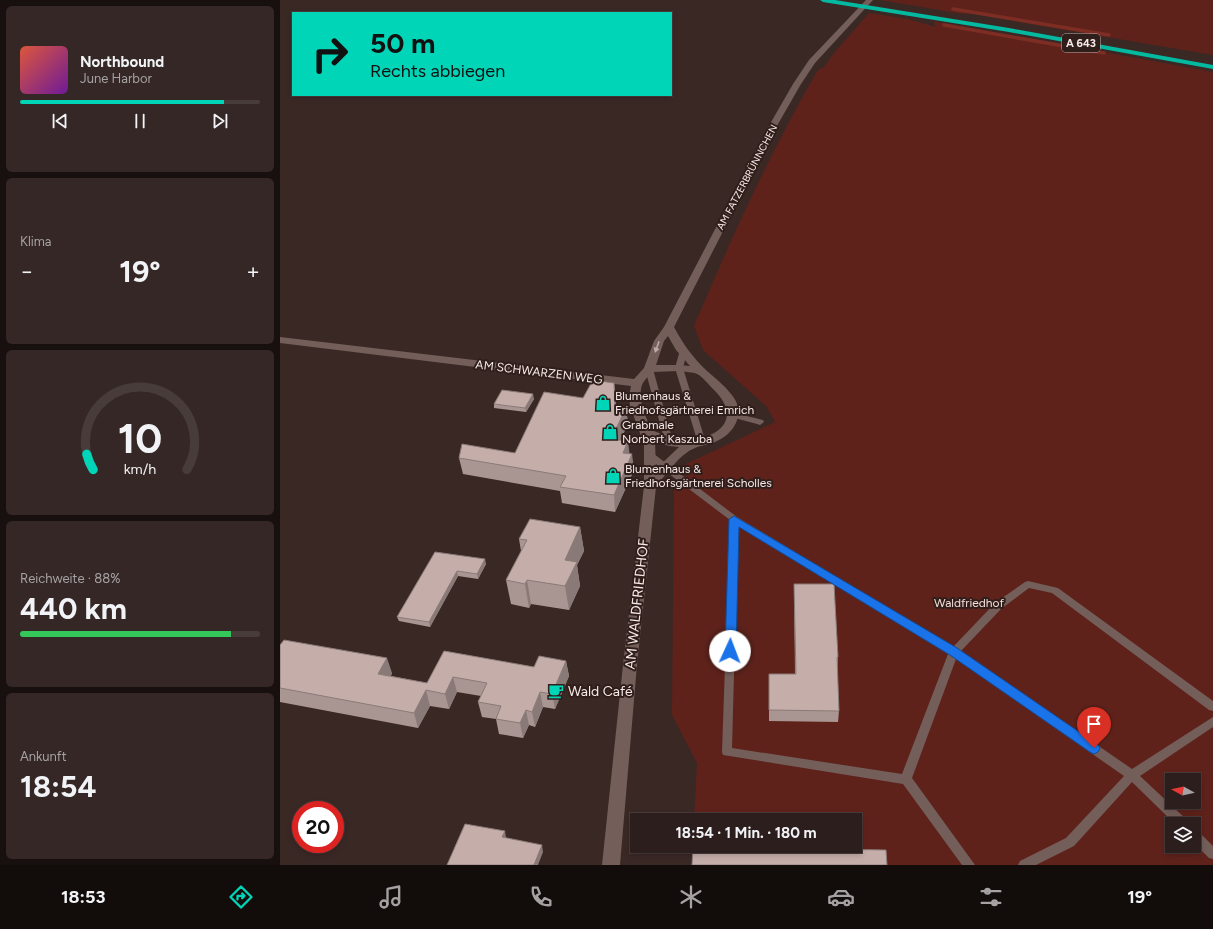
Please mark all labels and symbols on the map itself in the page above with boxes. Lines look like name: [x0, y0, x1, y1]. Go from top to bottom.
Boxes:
road number: A 643: [1062, 34, 1100, 52]
street label: AM FATZERBRÜNNCHEN: [714, 122, 780, 232]
one-way arrow: [653, 342, 659, 354]
street label: AM SCHWARZEN WEG: [475, 357, 603, 387]
place label: Blumenhaus & Friedhofsgärtnerei Emrich: [615, 389, 754, 417]
shop icon: Blumenhaus & Friedhofsgärtnerei Emrich: [594, 394, 612, 412]
place label: Grabmale Norbert Kaszuba: [622, 418, 712, 446]
shop icon: Grabmale Norbert Kaszuba: [601, 423, 619, 441]
place label: Blumenhaus & Friedhofsgärtnerei Scholles: [625, 462, 772, 490]
shop icon: Blumenhaus & Friedhofsgärtnerei Scholles: [604, 467, 622, 485]
street label: AM WALDFRIEDHOF: [622, 537, 652, 670]
park label: Waldfriedhof: [934, 596, 1004, 610]
position arrow: [709, 630, 751, 672]
cafe icon: Wald Café: [547, 682, 565, 700]
place label: Wald Café: [568, 683, 633, 700]
pin: [1077, 707, 1111, 748]
north arrow: [1165, 773, 1201, 809]
speed limit sign: 20: [292, 801, 344, 853]

